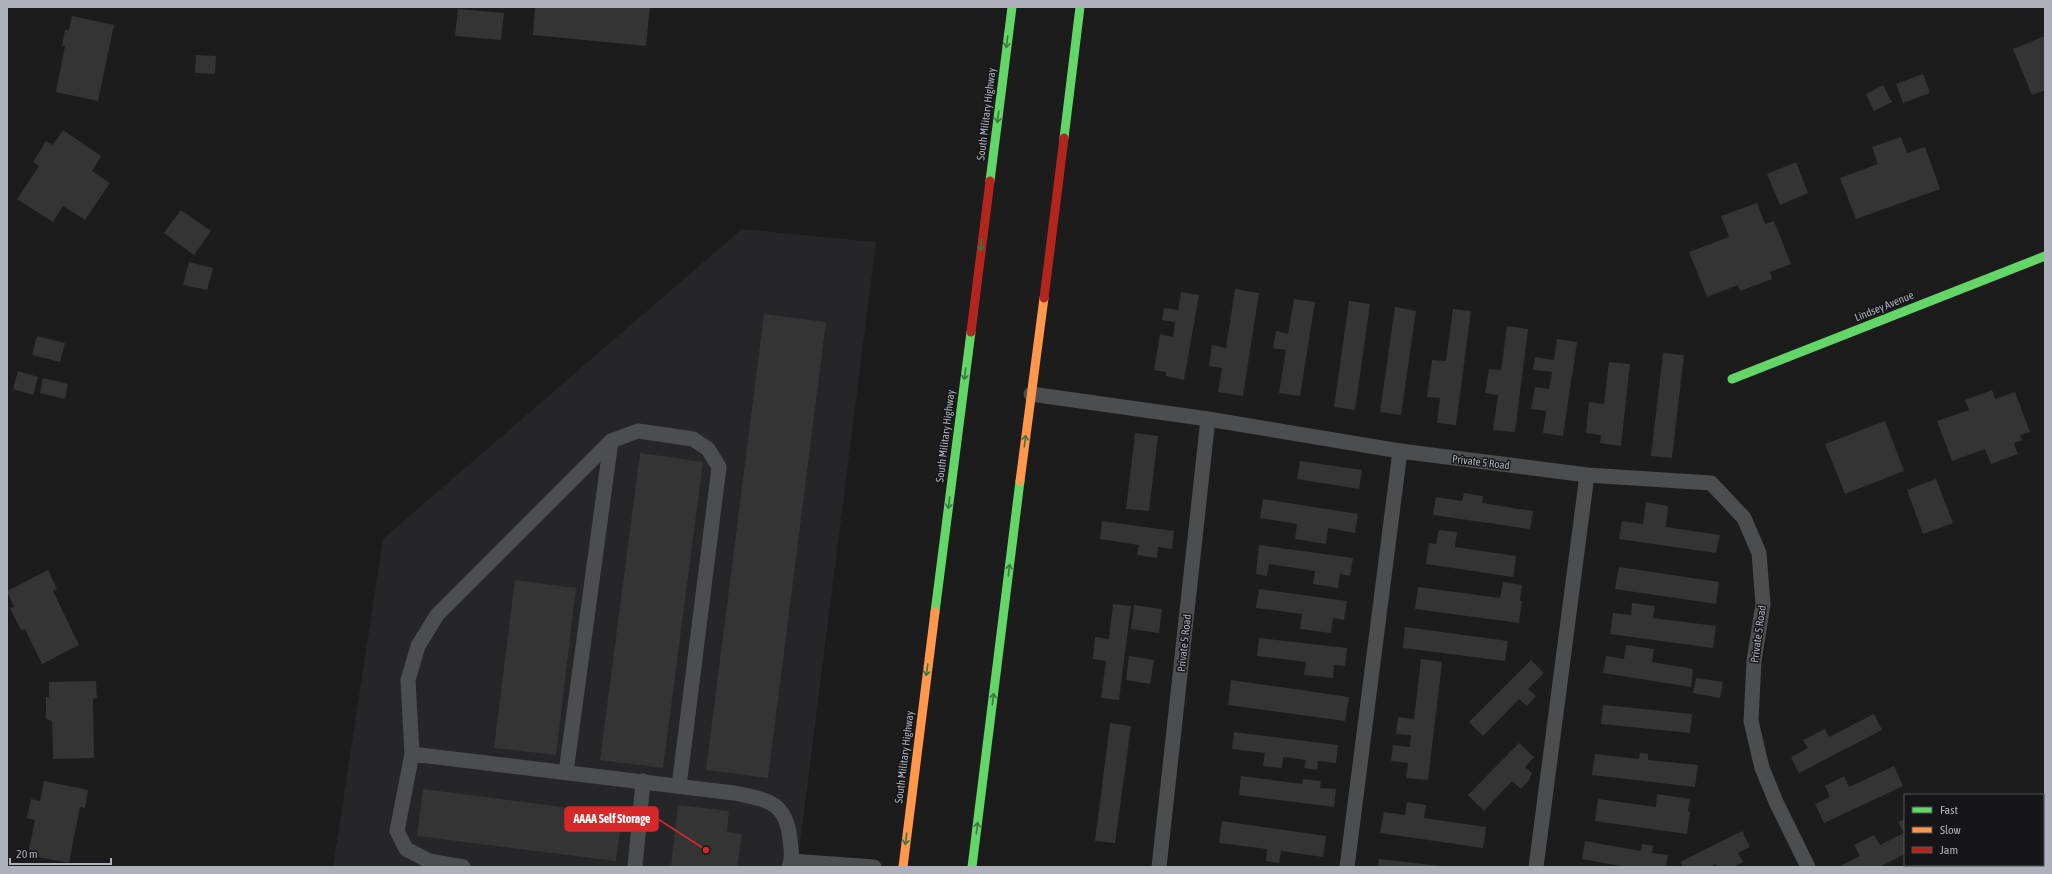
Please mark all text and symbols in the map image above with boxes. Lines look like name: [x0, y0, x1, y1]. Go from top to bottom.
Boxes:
one-way arrow: [1003, 35, 1011, 48]
street label: South Military Highway: [974, 67, 998, 161]
one-way arrow: [994, 110, 1002, 123]
one-way arrow: [978, 239, 985, 252]
street label: Lindsey Avenue: [1853, 289, 1915, 323]
one-way arrow: [961, 368, 969, 381]
street label: South Military Highway: [933, 389, 957, 483]
one-way arrow: [1021, 435, 1029, 448]
street label: Private 5 Road: [1452, 453, 1510, 471]
one-way arrow: [945, 496, 953, 509]
one-way arrow: [1005, 564, 1013, 577]
street label: Private 5 Road: [1748, 604, 1768, 664]
street label: Private 5 Road: [1175, 614, 1193, 672]
one-way arrow: [923, 663, 931, 676]
one-way arrow: [989, 693, 997, 706]
street label: South Military Highway: [892, 710, 916, 804]
legend: [1904, 794, 2044, 866]
text: Fast: [1940, 803, 1958, 817]
callout: AAAA Self Storage: [565, 807, 658, 831]
text: AAAA Self Storage: [572, 812, 651, 826]
one-way arrow: [973, 822, 981, 835]
text: Slow: [1940, 823, 1961, 837]
one-way arrow: [902, 832, 910, 845]
scale bar: [10, 840, 111, 866]
text: Jam: [1940, 843, 1958, 857]
text: 20 m: [16, 847, 38, 861]

